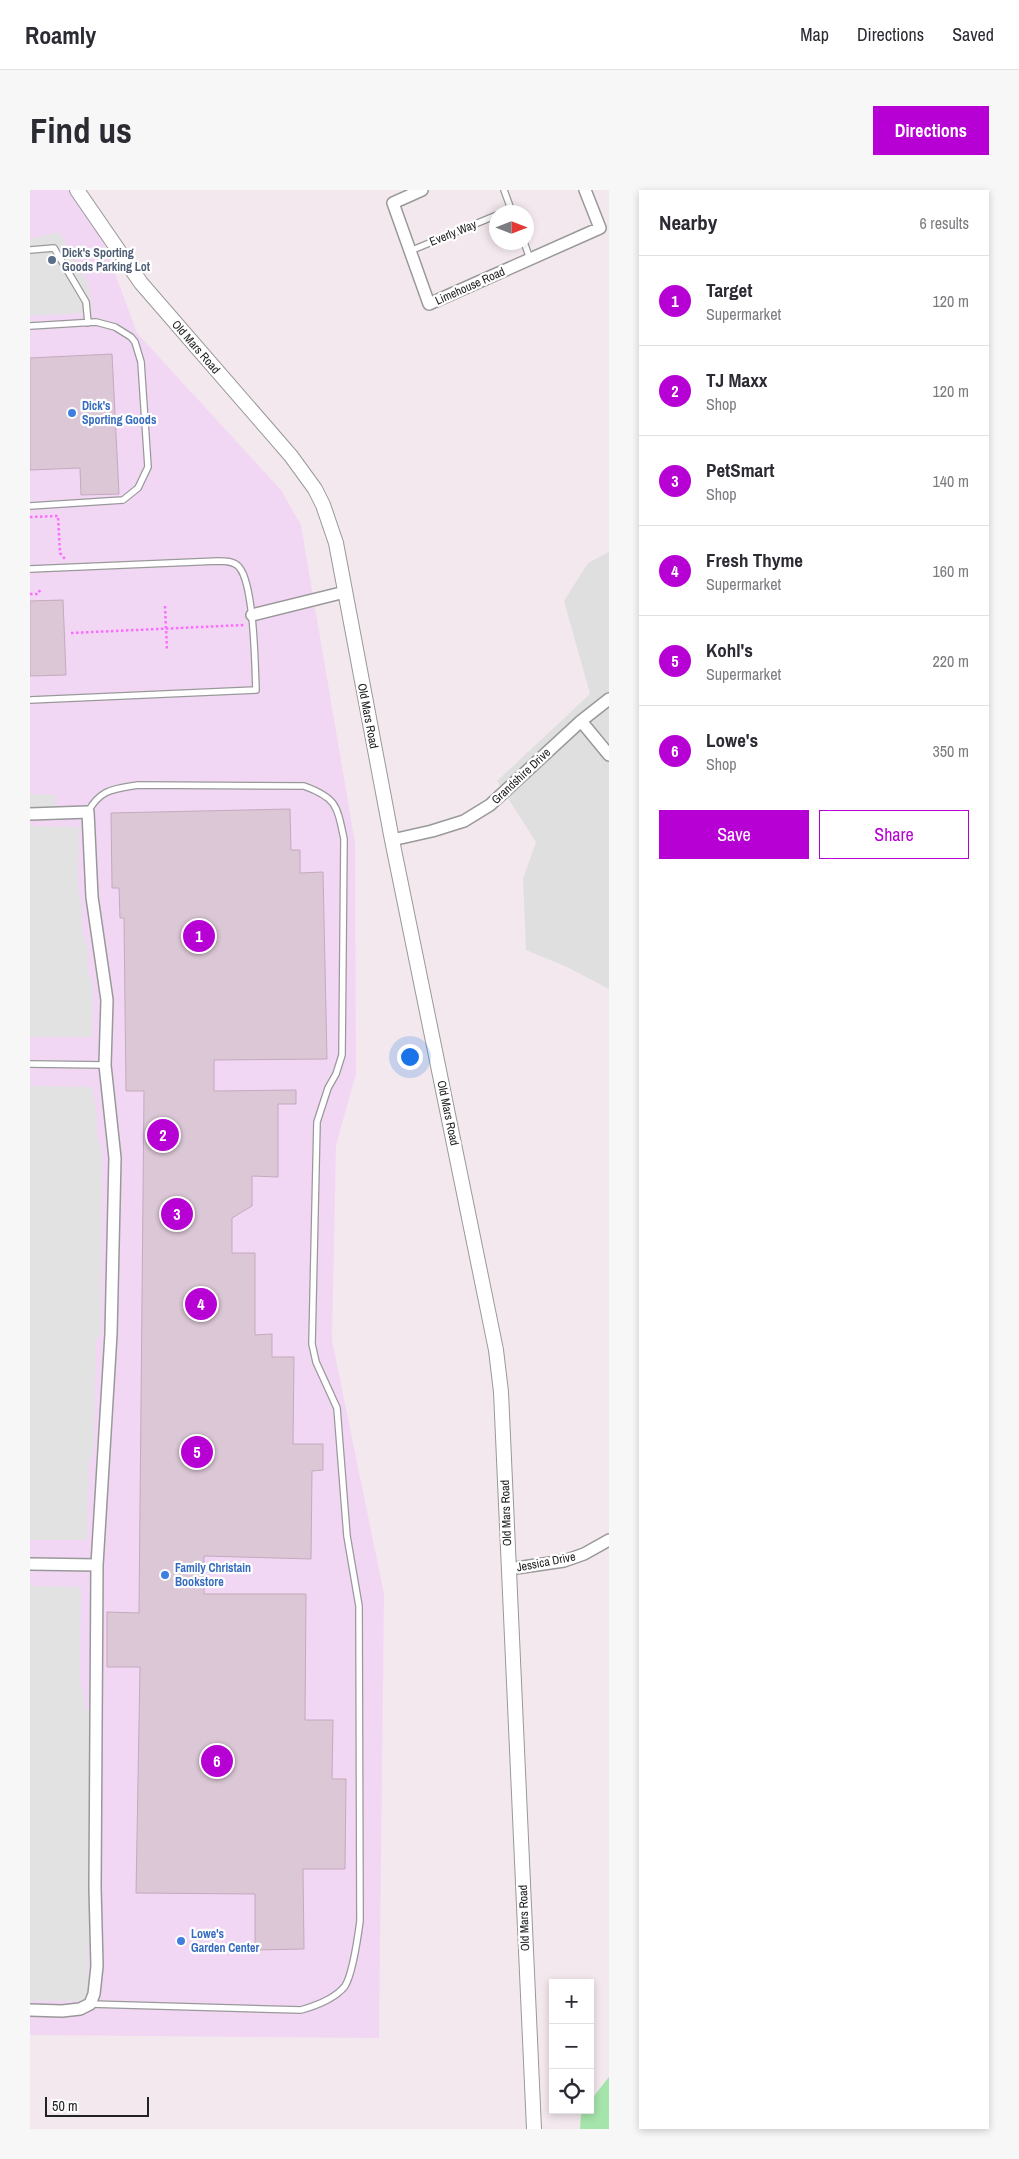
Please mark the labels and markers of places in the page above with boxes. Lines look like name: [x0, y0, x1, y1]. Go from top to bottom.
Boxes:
place label: Dick's Sporting Goods Parking Lot: [62, 245, 151, 275]
marker: Dick's Sporting Goods Parking Lot: [46, 254, 58, 266]
place label: Dick's Sporting Goods: [82, 398, 157, 428]
marker: Dick's Sporting Goods: [66, 407, 78, 419]
pin: 1: [183, 917, 215, 955]
pin: 2: [147, 1116, 179, 1154]
pin: 3: [161, 1195, 193, 1233]
pin: 4: [185, 1285, 217, 1323]
pin: 5: [181, 1433, 213, 1471]
place label: Family Christain Bookstore: [175, 1560, 251, 1590]
marker: Family Christain Bookstore: [159, 1569, 171, 1581]
pin: 6: [201, 1742, 233, 1780]
place label: Lowe's Garden Center: [191, 1926, 260, 1956]
marker: Lowe's Garden Center: [175, 1935, 187, 1947]

